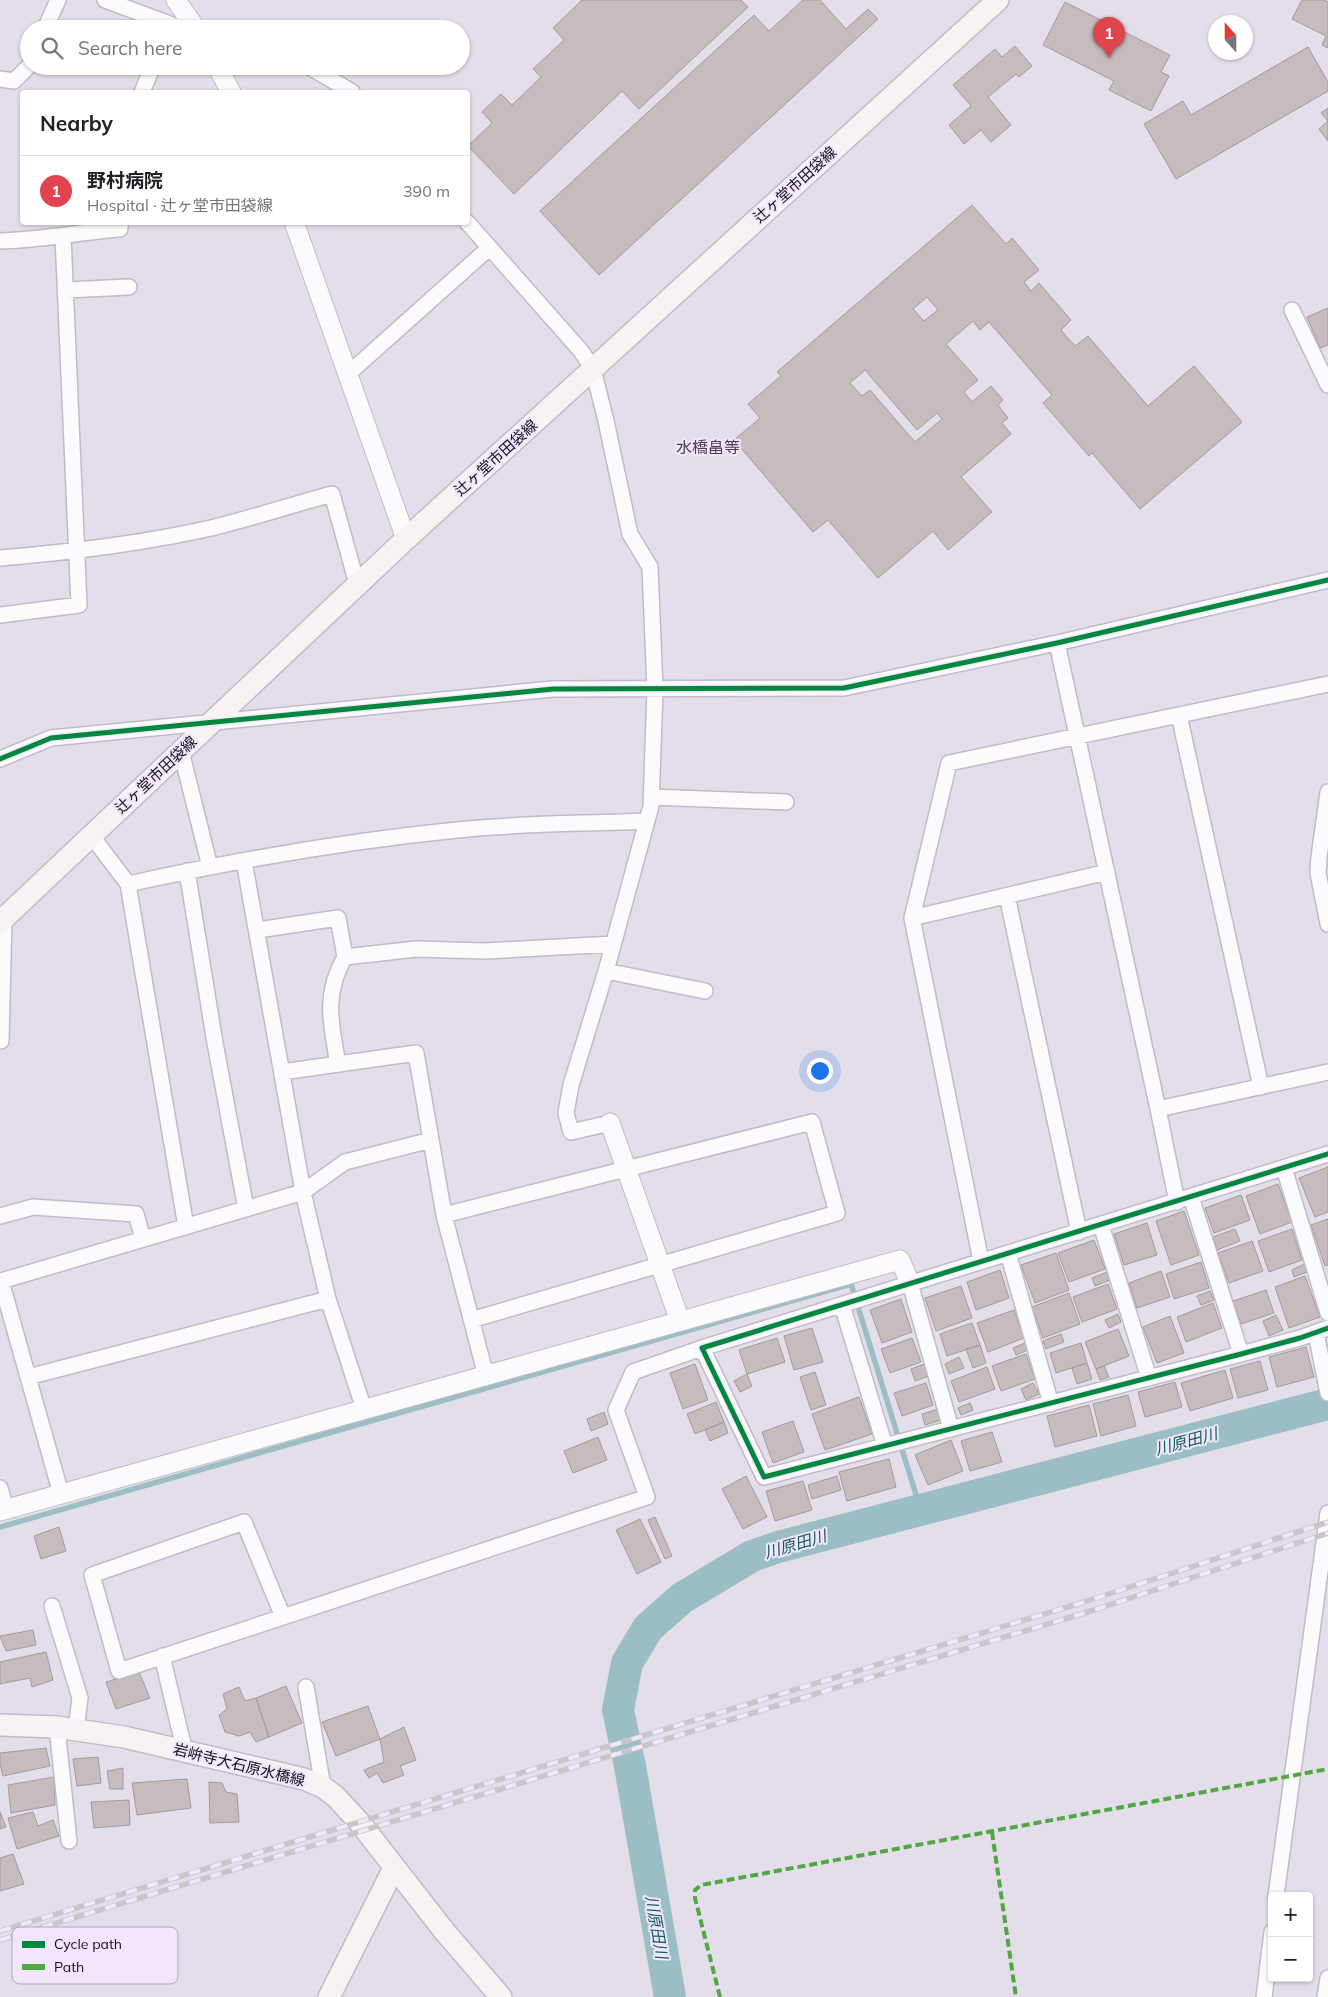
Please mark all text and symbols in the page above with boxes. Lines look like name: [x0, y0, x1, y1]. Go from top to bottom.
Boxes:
north arrow: [1208, 15, 1253, 60]
pin: 1: [1093, 17, 1125, 58]
search box: [20, 20, 470, 75]
icon: search: [38, 34, 66, 62]
text: Search here: [78, 36, 182, 60]
text: Nearby: [40, 110, 113, 136]
street label: 辻ヶ堂市田袋線: [749, 142, 840, 227]
text: 野村病院: [87, 168, 163, 192]
text: 1: [51, 181, 61, 201]
text: 390 m: [403, 181, 450, 201]
text: Hospital · 辻ヶ堂市田袋線: [87, 195, 273, 215]
street label: 辻ヶ堂市田袋線: [450, 415, 541, 500]
district label: 水橋畠等: [676, 437, 740, 457]
street label: 辻ヶ堂市田袋線: [111, 732, 201, 817]
your location: [807, 1058, 833, 1084]
water label: 川原田川: [1152, 1423, 1221, 1459]
water label: 川原田川: [761, 1525, 830, 1562]
street label: 岩峅寺大石原水橋線: [171, 1739, 307, 1790]
map controls: [1268, 1892, 1313, 1982]
button: +: [1268, 1892, 1313, 1937]
water label: 川原田川: [642, 1894, 673, 1962]
legend: [12, 1927, 178, 1984]
text: Cycle path: [54, 1935, 122, 1953]
button: −: [1268, 1937, 1313, 1982]
text: Path: [54, 1958, 84, 1976]

